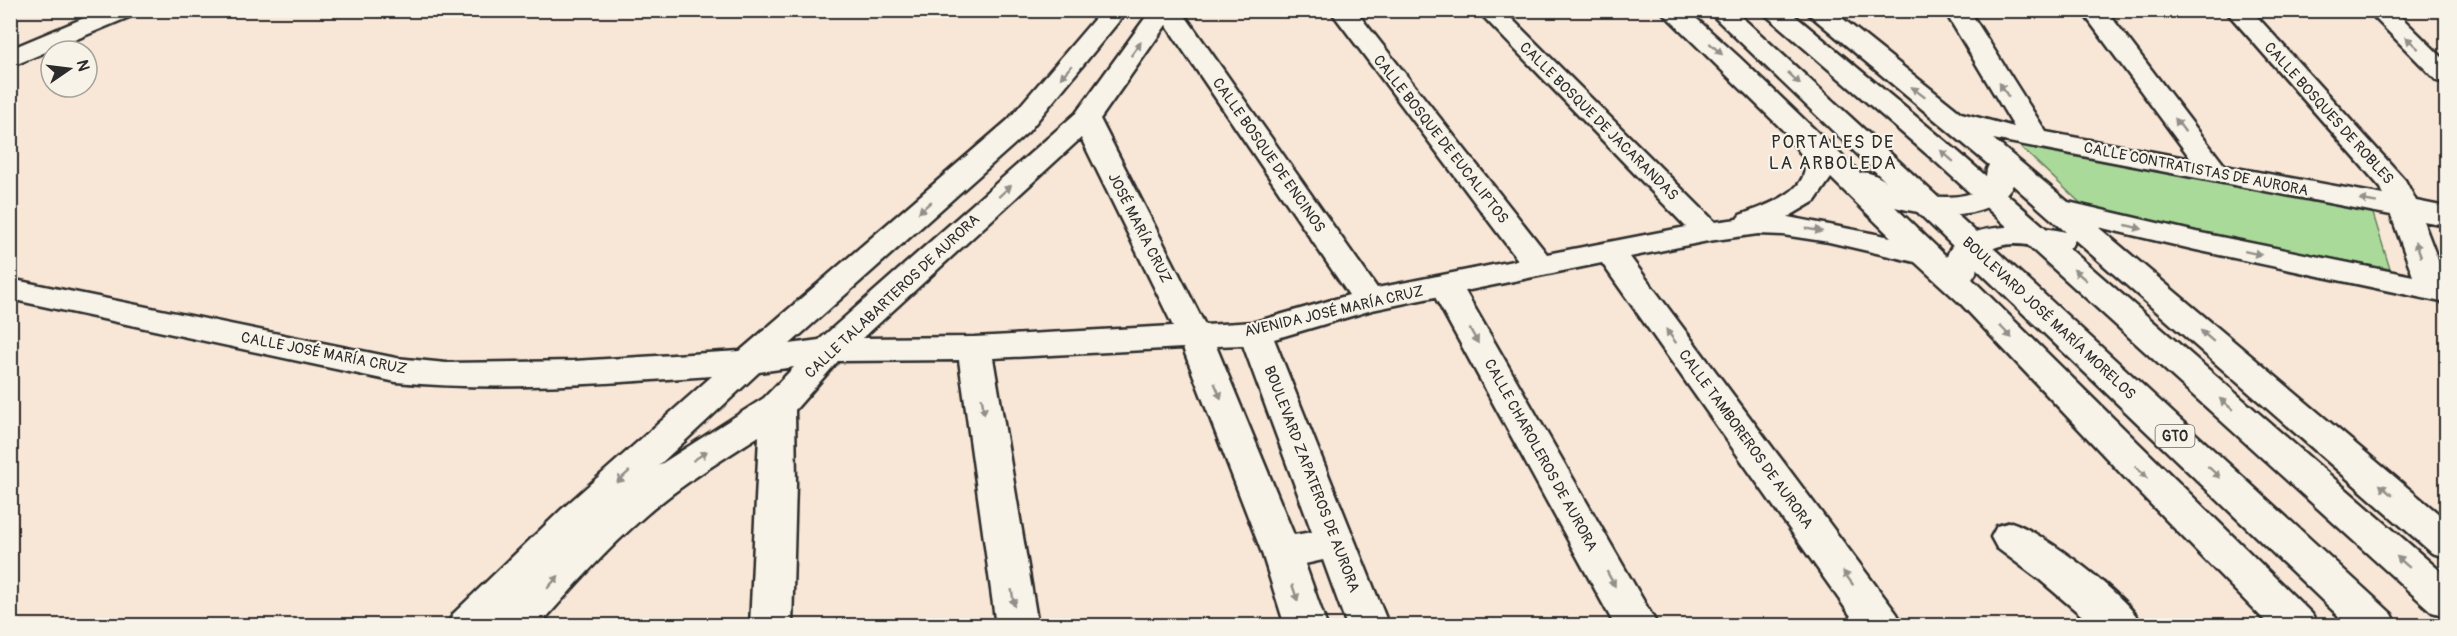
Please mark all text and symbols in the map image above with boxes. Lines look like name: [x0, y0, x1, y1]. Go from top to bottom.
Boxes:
one-way arrow: [2405, 37, 2420, 50]
street label: CALLE BOSQUE DE JACARANDAS: [1515, 38, 1682, 205]
street label: CALLE BOSQUES DE ROBLES: [2260, 38, 2398, 188]
north arrow: [39, 39, 99, 99]
one-way arrow: [1130, 41, 1142, 56]
one-way arrow: [1708, 42, 1723, 55]
street label: CALLE BOSQUE DE EUCALIPTOS: [1369, 51, 1512, 227]
text: N: [72, 58, 94, 73]
one-way arrow: [1060, 64, 1073, 79]
one-way arrow: [1786, 71, 1801, 85]
street label: CALLE BOSQUE DE ENCINOS: [1208, 74, 1329, 236]
one-way arrow: [1999, 82, 2010, 98]
one-way arrow: [1911, 86, 1926, 98]
one-way arrow: [2173, 117, 2186, 133]
district label: PORTALES DE LA ARBOLEDA: [1769, 131, 1897, 175]
street label: CALLE CONTRATISTAS DE AURORA: [2082, 138, 2310, 201]
one-way arrow: [1939, 150, 1954, 163]
street label: JOSÉ MARÍA CRUZ: [1103, 170, 1176, 287]
one-way arrow: [998, 185, 1012, 199]
one-way arrow: [2359, 197, 2378, 206]
one-way arrow: [918, 200, 933, 213]
street label: CALLE TALABARTEROS DE AURORA: [801, 210, 984, 383]
one-way arrow: [2125, 223, 2144, 232]
one-way arrow: [1805, 226, 1824, 235]
street label: BOULEVARD JOSÉ MARÍA MORELOS: [1958, 233, 2139, 404]
one-way arrow: [2413, 240, 2422, 258]
one-way arrow: [2244, 249, 2263, 258]
one-way arrow: [2073, 269, 2088, 282]
street label: AVENIDA JOSÉ MARÍA CRUZ: [1243, 282, 1426, 341]
one-way arrow: [1998, 324, 2012, 338]
street label: CALLE JOSÉ MARÍA CRUZ: [239, 328, 408, 379]
one-way arrow: [1468, 328, 1479, 344]
one-way arrow: [1665, 328, 1677, 344]
one-way arrow: [2200, 330, 2215, 343]
street label: CALLE TAMBOREROS DE AURORA: [1674, 346, 1817, 533]
street label: CALLE CHAROLEROS DE AURORA: [1480, 356, 1602, 555]
street label: BOULEVARD ZAPATEROS DE AURORA: [1259, 363, 1364, 595]
one-way arrow: [1213, 383, 1223, 401]
one-way arrow: [979, 396, 988, 415]
one-way arrow: [2219, 398, 2234, 411]
road number: GTO: [2156, 425, 2194, 447]
one-way arrow: [692, 450, 708, 461]
one-way arrow: [2134, 464, 2148, 478]
one-way arrow: [2206, 465, 2221, 478]
one-way arrow: [616, 470, 631, 483]
one-way arrow: [2378, 484, 2394, 497]
one-way arrow: [2396, 556, 2411, 569]
one-way arrow: [1606, 571, 1616, 588]
one-way arrow: [1842, 571, 1854, 586]
one-way arrow: [546, 575, 559, 590]
one-way arrow: [1291, 584, 1301, 602]
one-way arrow: [1008, 589, 1017, 608]

